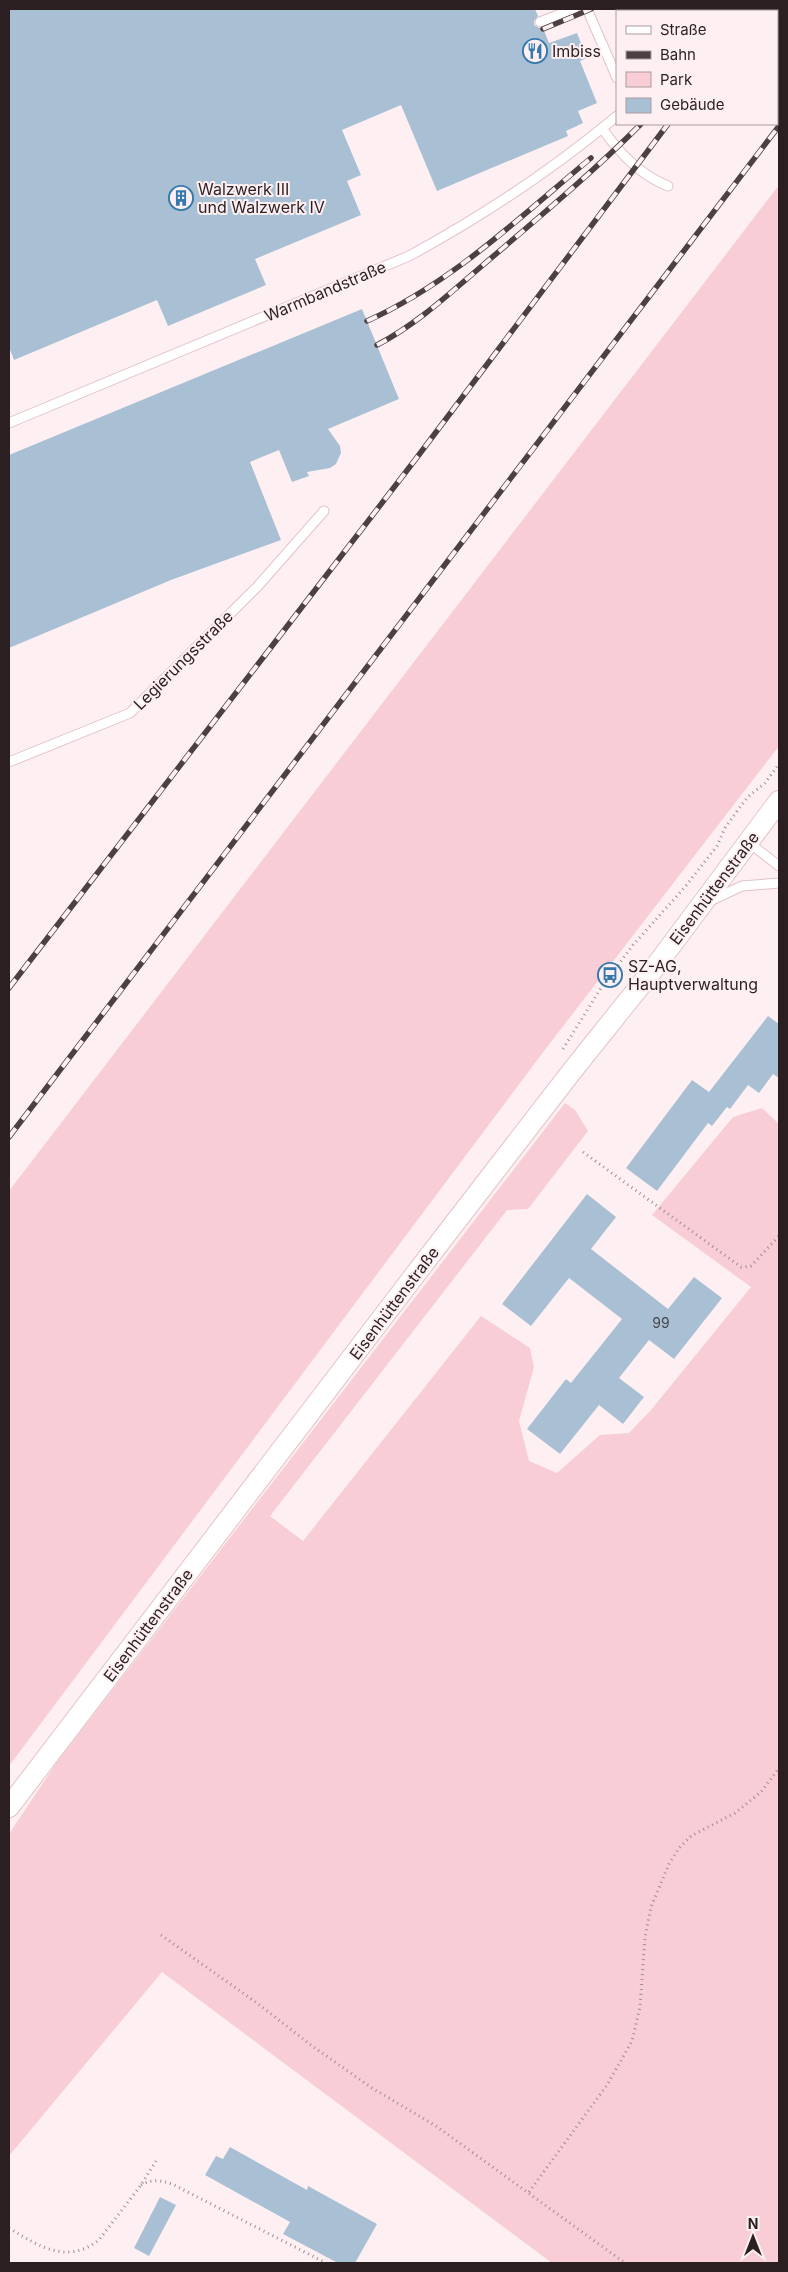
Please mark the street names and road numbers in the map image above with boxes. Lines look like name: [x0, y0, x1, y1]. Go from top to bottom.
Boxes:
street label: Warmbandstraße: [261, 256, 389, 326]
street label: Legierungsstraße: [129, 606, 237, 714]
street label: Eisenhüttenstraße: [665, 828, 763, 948]
street label: Eisenhüttenstraße: [345, 1243, 443, 1363]
street label: Eisenhüttenstraße: [99, 1565, 197, 1685]

